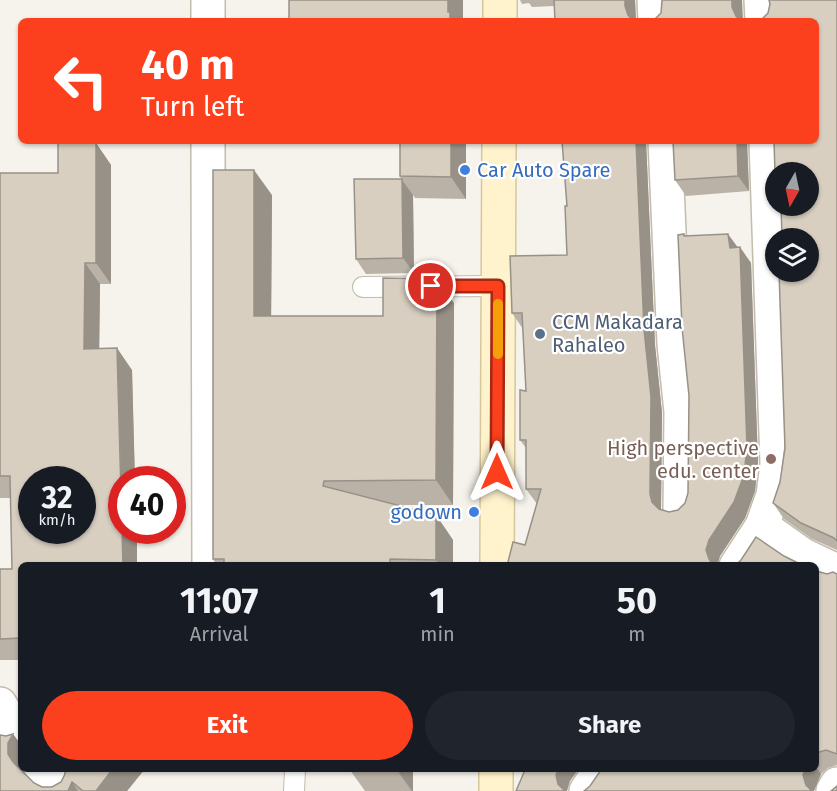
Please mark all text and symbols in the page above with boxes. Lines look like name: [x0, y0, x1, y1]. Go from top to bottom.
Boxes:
text: 40 m: [141, 40, 235, 90]
icon: left: [42, 42, 120, 120]
text: Turn left: [141, 91, 244, 123]
place label: Car Auto Spare: [477, 158, 610, 182]
north arrow: [765, 162, 819, 216]
map controls: [765, 162, 819, 282]
marker: Car Auto Spare: [458, 163, 472, 177]
button: layers: [765, 228, 819, 282]
pin: [405, 260, 456, 311]
icon: arrive: [414, 269, 447, 302]
place label: CCM Makadara Rahaleo: [552, 310, 683, 357]
marker: CCM Makadara Rahaleo: [533, 327, 547, 341]
place label: High perspective edu. center: [607, 436, 759, 483]
position arrow: [465, 440, 529, 504]
marker: High perspective edu. center: [764, 452, 778, 466]
speed limit sign: 40: [108, 466, 186, 544]
text: 32: [42, 480, 72, 516]
place label: godown: [391, 500, 462, 524]
marker: godown: [467, 505, 481, 519]
text: km/h: [38, 511, 76, 529]
text: 11:07: [180, 579, 258, 623]
text: 1: [429, 579, 446, 623]
text: 50: [617, 579, 657, 623]
text: Arrival: [190, 622, 248, 646]
text: min: [420, 622, 455, 646]
text: m: [628, 622, 645, 646]
button: Exit: [42, 691, 413, 760]
button: Share: [425, 691, 795, 760]

